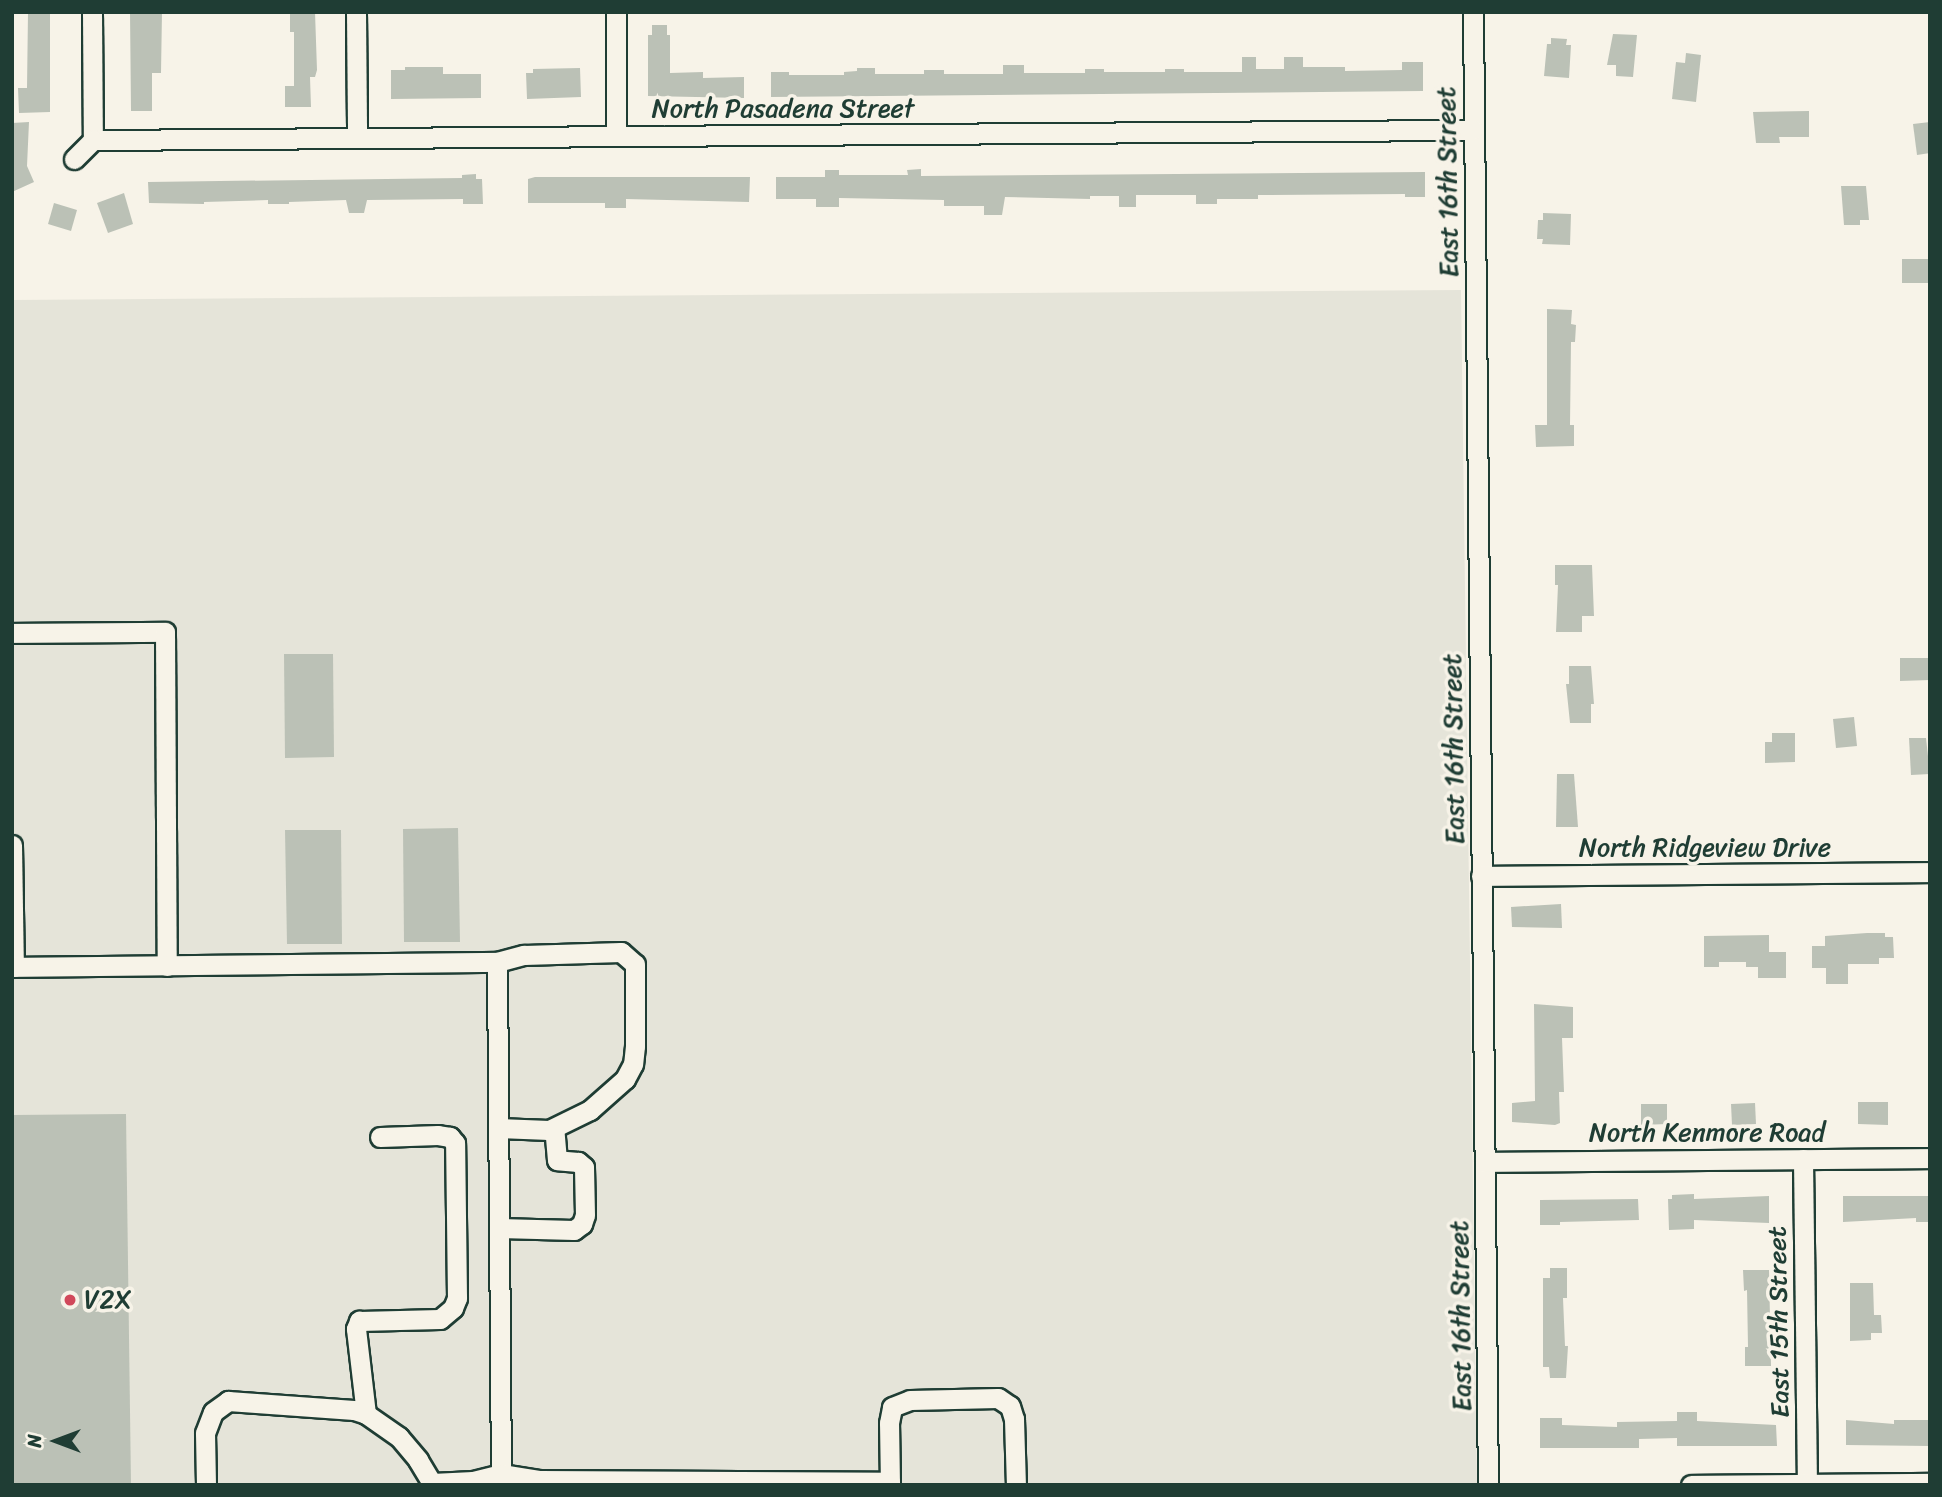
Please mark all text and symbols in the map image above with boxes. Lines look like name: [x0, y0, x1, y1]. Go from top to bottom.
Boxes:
street label: East 16th Street: [1431, 86, 1465, 278]
street label: North Pasadena Street: [651, 93, 915, 125]
street label: East 16th Street: [1437, 653, 1471, 845]
street label: North Ridgeview Drive: [1579, 832, 1831, 864]
street label: North Kenmore Road: [1589, 1117, 1825, 1149]
street label: East 16th Street: [1444, 1220, 1478, 1412]
street label: East 15th Street: [1762, 1226, 1796, 1418]
place label: V2X: [84, 1284, 132, 1316]
marker: V2X: [62, 1292, 78, 1308]
north arrow: [21, 1406, 91, 1476]
text: N: [18, 1434, 51, 1448]

